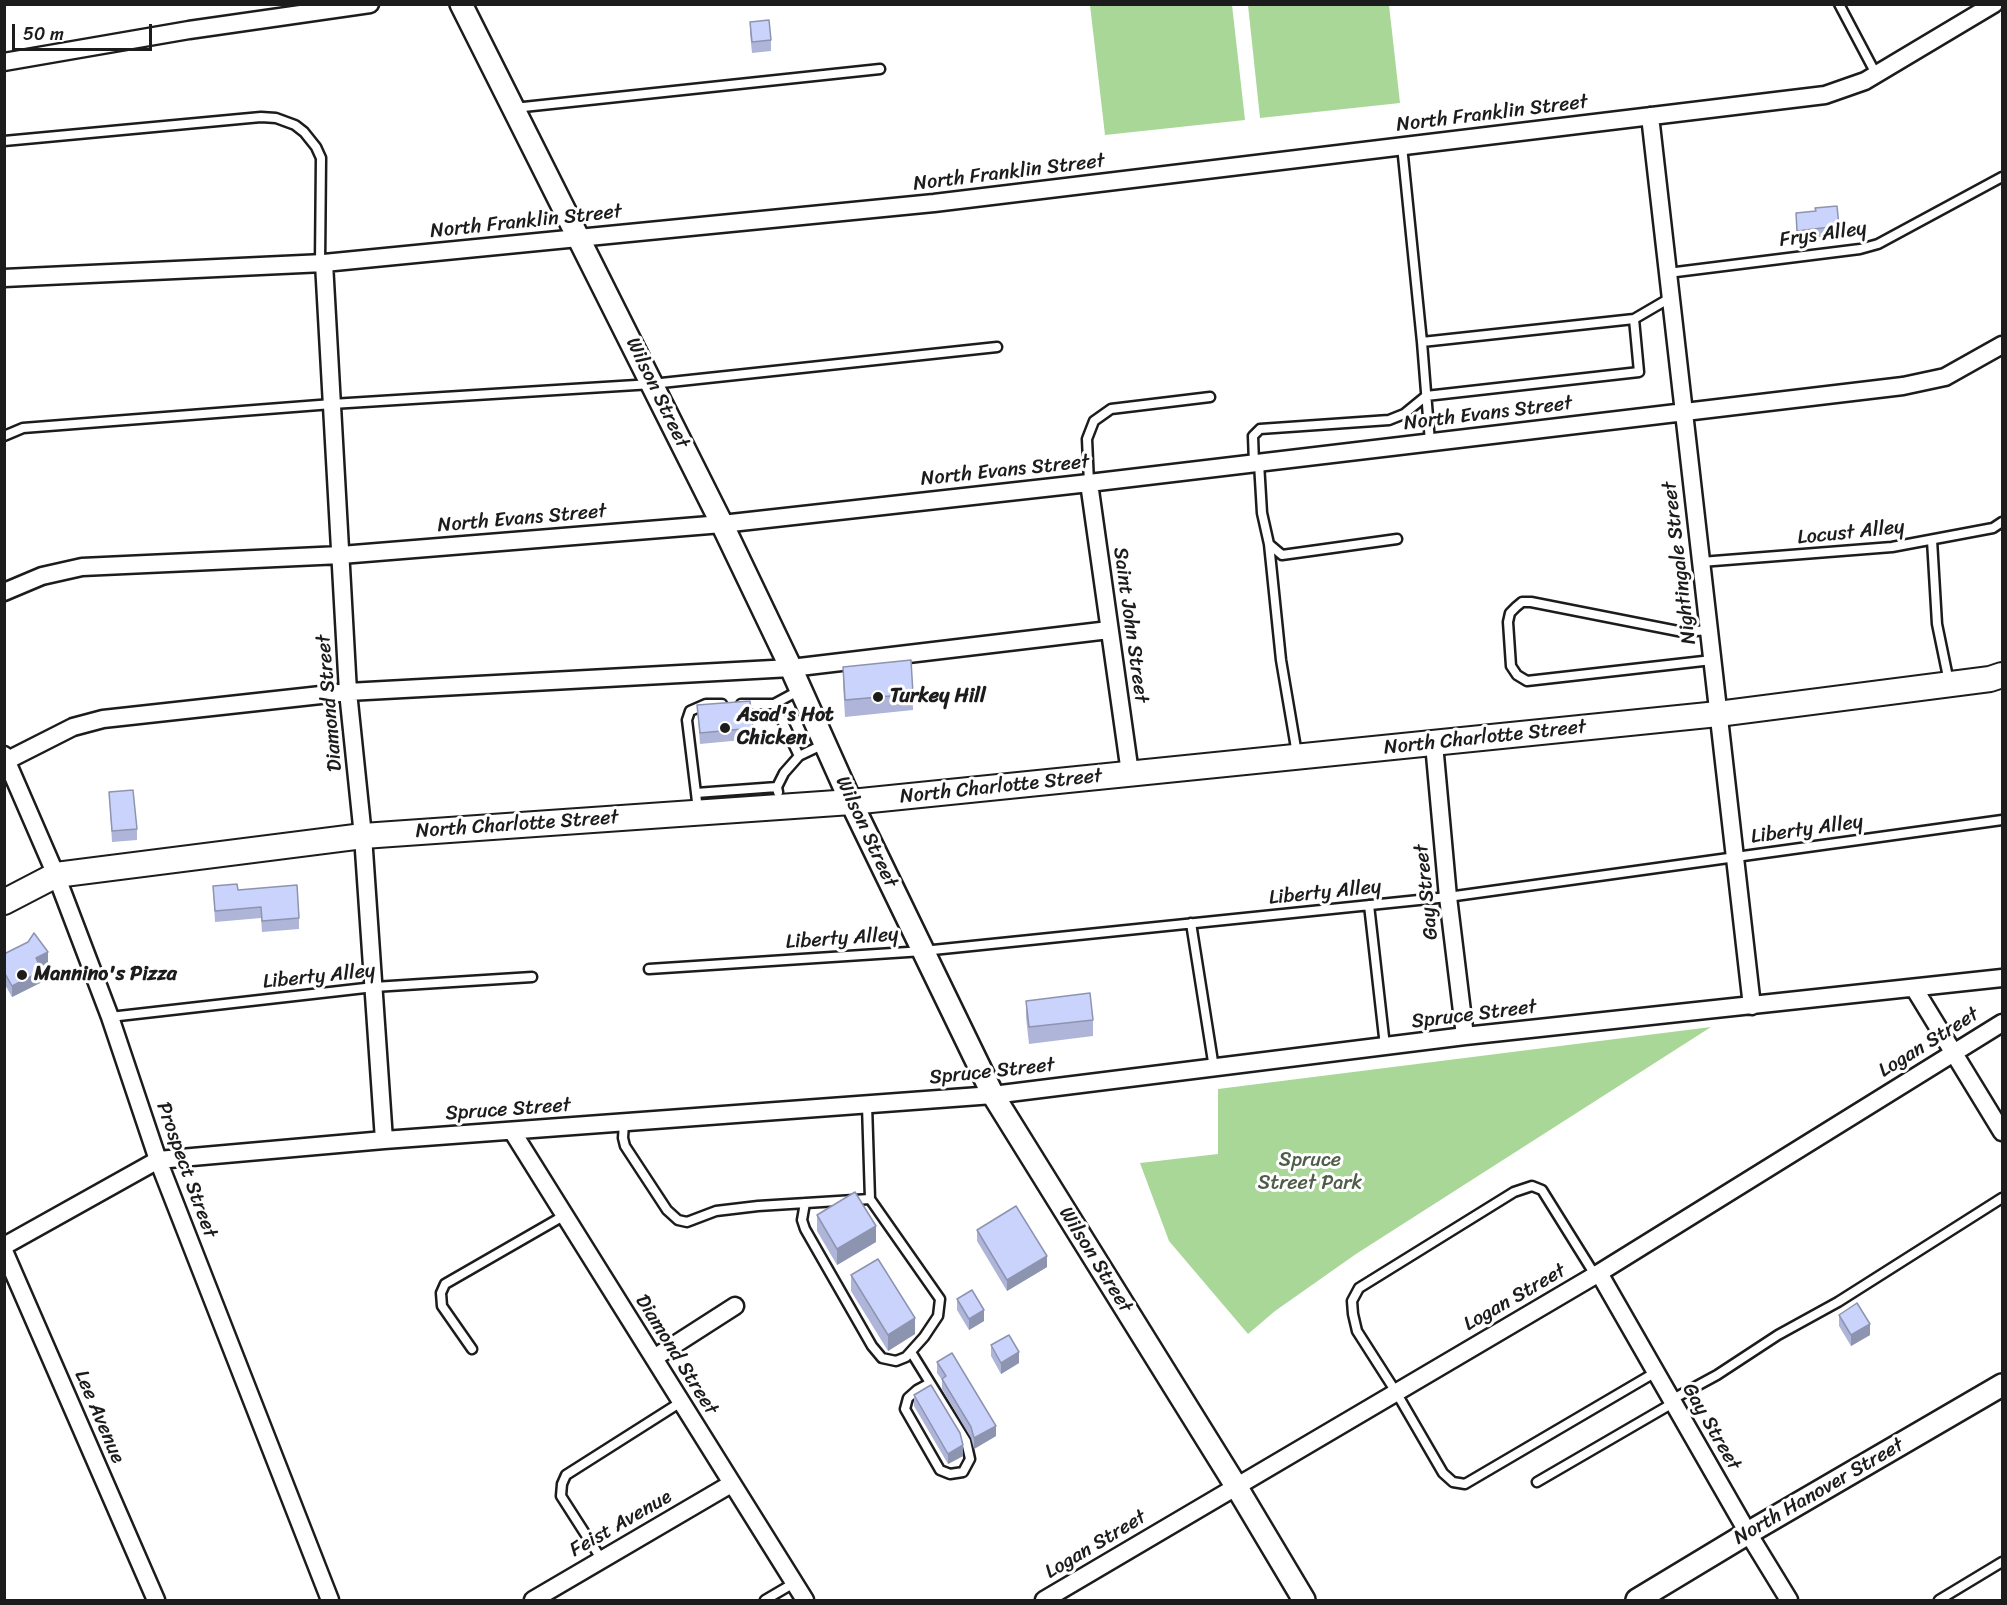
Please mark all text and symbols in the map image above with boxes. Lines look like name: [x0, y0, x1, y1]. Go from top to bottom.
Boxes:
scale bar: [15, 12, 154, 50]
text: 50 m: [23, 18, 64, 50]
street label: North Franklin Street: [1395, 90, 1589, 138]
street label: North Franklin Street: [912, 149, 1106, 197]
street label: North Franklin Street: [429, 200, 623, 244]
street label: Frys Alley: [1778, 217, 1868, 253]
street label: Wilson Street: [620, 334, 694, 452]
street label: North Evans Street: [1402, 392, 1574, 436]
street label: North Evans Street: [920, 450, 1090, 492]
street label: Nightingale Street: [1658, 480, 1702, 646]
street label: North Evans Street: [437, 500, 607, 538]
street label: Locust Alley: [1796, 515, 1906, 551]
street label: Saint John Street: [1107, 546, 1153, 704]
street label: Diamond Street: [312, 634, 348, 772]
place label: Turkey Hill: [890, 685, 986, 709]
marker: Turkey Hill: [871, 690, 885, 704]
place label: Asad's Hot Chicken: [737, 704, 834, 751]
street label: North Charlotte Street: [1383, 715, 1587, 761]
marker: Asad's Hot Chicken: [718, 721, 732, 735]
street label: North Charlotte Street: [899, 764, 1103, 810]
street label: Wilson Street: [830, 772, 902, 892]
street label: North Charlotte Street: [415, 806, 619, 844]
street label: Liberty Alley: [1749, 810, 1865, 850]
street label: Gay Street: [1410, 843, 1444, 941]
street label: Liberty Alley: [1268, 875, 1382, 911]
street label: Liberty Alley: [785, 923, 899, 955]
street label: Liberty Alley: [262, 959, 376, 995]
place label: Mannino's Pizza: [34, 963, 177, 987]
marker: Mannino's Pizza: [15, 968, 29, 982]
street label: Spruce Street: [1410, 995, 1538, 1035]
street label: Logan Street: [1874, 1003, 1984, 1083]
street label: Spruce Street: [928, 1054, 1056, 1090]
street label: Spruce Street: [445, 1094, 571, 1126]
street label: Prospect Street: [150, 1099, 222, 1241]
park label: Spruce Street Park: [1258, 1149, 1362, 1196]
street label: Wilson Street: [1053, 1203, 1137, 1317]
street label: Logan Street: [1460, 1259, 1570, 1337]
street label: Diamond Street: [629, 1290, 723, 1420]
street label: Lee Avenue: [69, 1367, 129, 1467]
street label: Gay Street: [1677, 1379, 1745, 1475]
street label: North Hanover Street: [1730, 1434, 1908, 1550]
street label: Feist Avenue: [566, 1485, 676, 1563]
street label: Logan Street: [1041, 1505, 1151, 1585]

